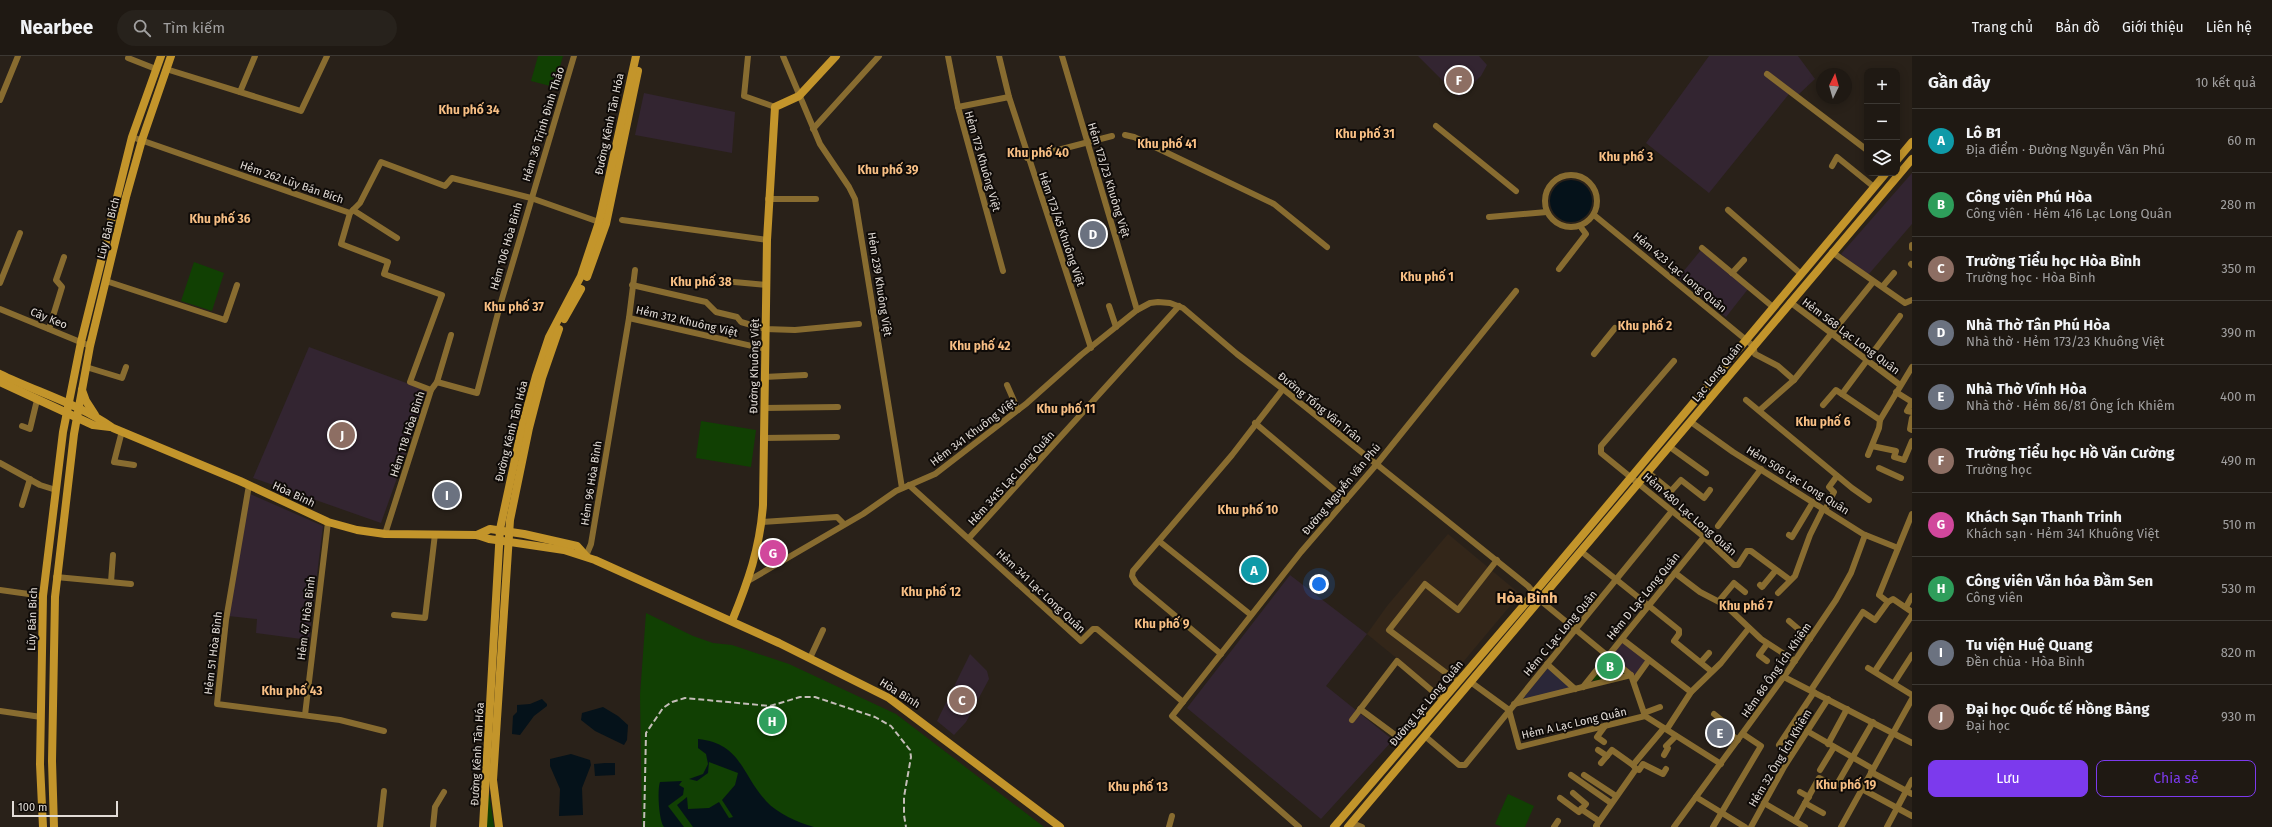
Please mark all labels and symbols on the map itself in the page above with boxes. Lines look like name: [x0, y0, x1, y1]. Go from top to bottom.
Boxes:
street label: Hẻm 36 Trịnh Đình Thảo: [520, 65, 567, 183]
pin: F: [1446, 65, 1472, 95]
north arrow: [1816, 68, 1852, 104]
street label: Đường Kênh Tân Hóa: [592, 72, 627, 176]
district label: Khu phố 34: [438, 101, 500, 117]
street label: Hẻm 173 Khuông Việt: [962, 109, 1003, 213]
street label: Hẻm 173/23 Khuông Việt: [1085, 121, 1132, 239]
district label: Khu phố 31: [1335, 125, 1395, 141]
district label: Khu phố 41: [1137, 135, 1197, 151]
district label: Khu phố 40: [1007, 144, 1069, 160]
district label: Khu phố 3: [1599, 148, 1653, 164]
street label: Hẻm 262 Lũy Bán Bích: [238, 159, 345, 206]
district label: Khu phố 39: [858, 161, 919, 177]
street label: Hẻm 173/45 Khuông Việt: [1036, 170, 1087, 288]
street label: Lũy Bán Bích: [94, 196, 122, 261]
street label: Hẻm 106 Hòa Bình: [488, 201, 525, 292]
district label: Khu phố 36: [189, 210, 251, 226]
pin: D: [1080, 219, 1106, 249]
street label: Hẻm 423 Lạc Long Quân: [1630, 230, 1729, 315]
street label: Hẻm 239 Khuông Việt: [865, 231, 894, 337]
district label: Khu phố 1: [1400, 268, 1454, 284]
district label: Khu phố 38: [670, 273, 732, 289]
street label: Hẻm 568 Lạc Long Quân: [1799, 295, 1902, 377]
district label: Khu phố 37: [484, 298, 544, 314]
street label: Hẻm 312 Khuông Việt: [635, 303, 739, 340]
street label: Cây Keo: [28, 305, 69, 332]
district label: Khu phố 2: [1618, 317, 1672, 333]
street label: Đường Khuông Việt: [747, 318, 762, 414]
district label: Khu phố 42: [950, 337, 1010, 353]
street label: Lạc Long Quân: [1689, 340, 1745, 405]
street label: Đường Tống Văn Trân: [1275, 369, 1364, 445]
street label: Đường Kênh Tân Hóa: [493, 379, 530, 483]
street label: Hẻm 118 Hòa Bình: [387, 390, 427, 479]
street label: Hẻm 341 Khuông Việt: [928, 396, 1019, 469]
district label: Khu phố 11: [1036, 400, 1096, 416]
district label: Khu phố 6: [1796, 413, 1851, 429]
pin: J: [329, 420, 355, 450]
street label: Hẻm 341S Lạc Long Quân: [965, 428, 1057, 528]
street label: Hẻm 96 Hòa Bình: [578, 440, 605, 526]
street label: Đường Nguyễn Văn Phú: [1299, 441, 1383, 538]
street label: Hẻm 506 Lạc Long Quân: [1744, 443, 1852, 517]
street label: Hẻm 480 Lạc Long Quân: [1640, 470, 1739, 558]
street label: Hòa Bình: [270, 479, 317, 510]
pin: I: [434, 480, 460, 510]
district label: Khu phố 10: [1218, 501, 1278, 517]
pin: G: [760, 538, 786, 568]
street label: Hẻm 341 Lạc Long Quân: [994, 547, 1088, 636]
street label: Hẻm D Lạc Long Quân: [1604, 550, 1683, 643]
pin: A: [1241, 555, 1267, 585]
your location: [1309, 574, 1329, 594]
street label: Hẻm 47 Hòa Bình: [295, 575, 318, 661]
district label: Khu phố 12: [901, 583, 961, 599]
street label: Lũy Bán Bích: [25, 587, 40, 651]
street label: Hẻm C Lạc Long Quân: [1521, 588, 1600, 679]
district label: Hòa Bình: [1496, 589, 1558, 607]
district label: Khu phố 7: [1719, 597, 1773, 613]
street label: Hẻm 51 Hòa Bình: [202, 611, 225, 695]
district label: Khu phố 9: [1135, 615, 1190, 631]
street label: Hẻm 86 Ông Ích Khiêm: [1738, 620, 1814, 720]
pin: B: [1597, 651, 1623, 681]
street label: Đường Lạc Long Quân: [1387, 658, 1466, 749]
street label: Hòa Bình: [877, 676, 922, 711]
district label: Khu phố 43: [262, 682, 323, 698]
pin: C: [949, 685, 975, 715]
street label: Đường Kênh Tân Hóa: [468, 702, 487, 806]
street label: Hẻm A Lạc Long Quân: [1520, 705, 1628, 742]
pin: H: [759, 706, 785, 736]
street label: Hẻm 32 Ông Ích Khiêm: [1745, 707, 1815, 809]
pin: E: [1707, 718, 1733, 748]
district label: Khu phố 19: [1816, 776, 1877, 792]
district label: Khu phố 13: [1108, 778, 1168, 794]
scale bar: [12, 799, 118, 818]

